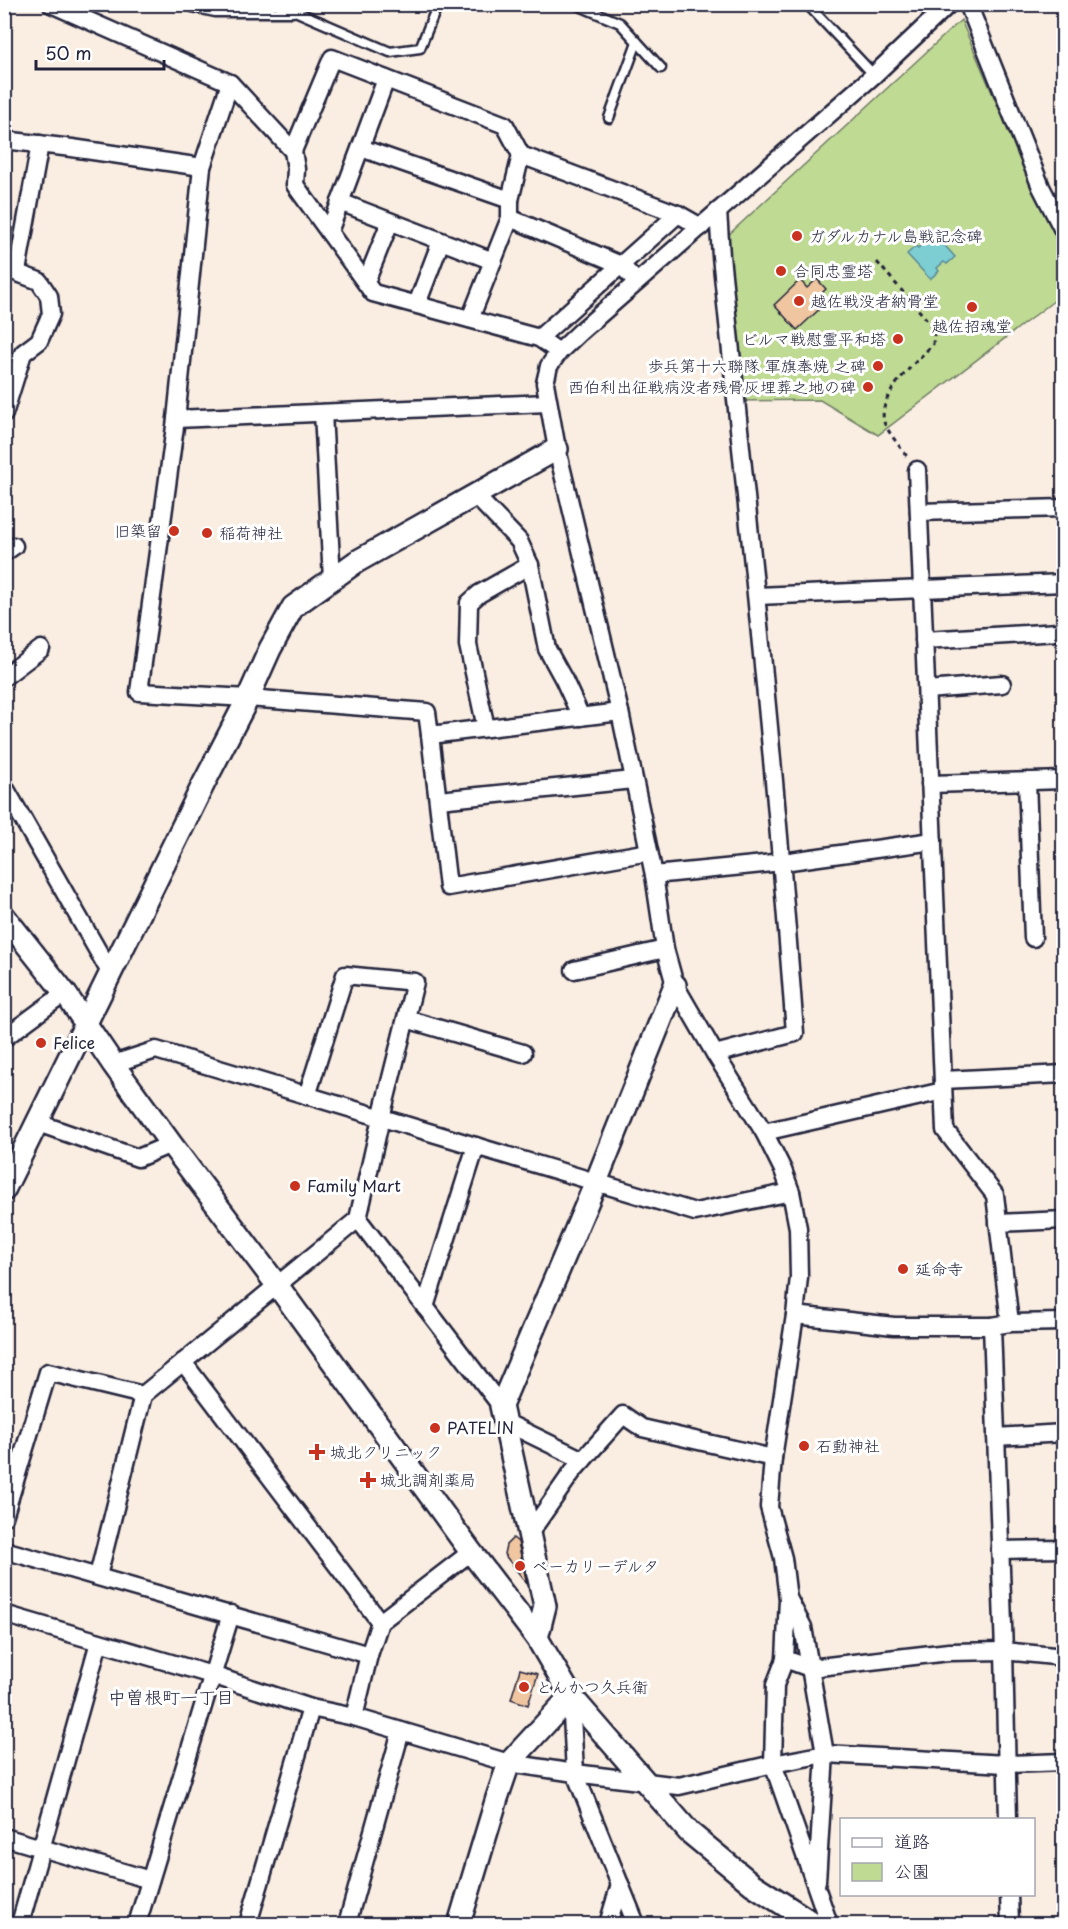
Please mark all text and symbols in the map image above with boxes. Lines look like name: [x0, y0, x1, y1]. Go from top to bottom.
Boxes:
scale bar: [36, 33, 164, 71]
text: 50 m: [45, 39, 92, 66]
place label: ガダルカナル島戦記念碑: [809, 223, 982, 247]
marker: ガダルカナル島戦記念碑: [790, 229, 804, 243]
place label: 合同忠霊塔: [793, 258, 873, 282]
marker: 合同忠霊塔: [774, 264, 788, 278]
place label: 越佐戦没者納骨堂: [811, 288, 939, 312]
marker: 越佐戦没者納骨堂: [792, 294, 806, 308]
marker: 越佐招魂堂: [965, 300, 979, 314]
place label: 越佐招魂堂: [932, 313, 1012, 337]
place label: ビルマ戦慰霊平和塔: [742, 326, 886, 350]
marker: ビルマ戦慰霊平和塔: [891, 332, 905, 346]
place label: 歩兵第十六聯隊 軍旗奉焼 之碑: [648, 353, 866, 377]
marker: 歩兵第十六聯隊 軍旗奉焼 之碑: [871, 359, 885, 373]
place label: 西伯利出征戦病没者残骨灰埋葬之地の碑: [568, 374, 856, 398]
marker: 西伯利出征戦病没者残骨灰埋葬之地の碑: [861, 380, 875, 394]
place label: 旧築留: [114, 518, 162, 542]
place label: 稲荷神社: [219, 520, 283, 544]
marker: 旧築留: [167, 524, 181, 538]
marker: 稲荷神社: [200, 526, 214, 540]
place label: Felice: [53, 1030, 95, 1054]
marker: Felice: [34, 1036, 48, 1050]
place label: Family Mart: [307, 1173, 401, 1197]
marker: Family Mart: [288, 1179, 302, 1193]
place label: 延命寺: [915, 1256, 963, 1280]
marker: 延命寺: [896, 1262, 910, 1276]
place label: PATELIN: [447, 1415, 514, 1439]
marker: PATELIN: [428, 1421, 442, 1435]
place label: 石動神社: [816, 1433, 880, 1457]
place label: 城北クリニック: [330, 1439, 442, 1463]
marker: 石動神社: [797, 1439, 811, 1453]
marker: 城北クリニック: [308, 1443, 326, 1461]
place label: 城北調剤薬局: [380, 1467, 476, 1491]
marker: 城北調剤薬局: [361, 1473, 375, 1487]
place label: ベーカリーデルタ: [532, 1553, 659, 1577]
marker: ベーカリーデルタ: [513, 1559, 527, 1573]
place label: とんかつ久兵衛: [536, 1674, 648, 1698]
marker: とんかつ久兵衛: [517, 1680, 531, 1694]
district label: 中曽根町一丁目: [108, 1683, 234, 1710]
legend: [840, 1818, 1035, 1896]
text: 道路: [894, 1827, 930, 1854]
text: 公園: [894, 1857, 930, 1884]

